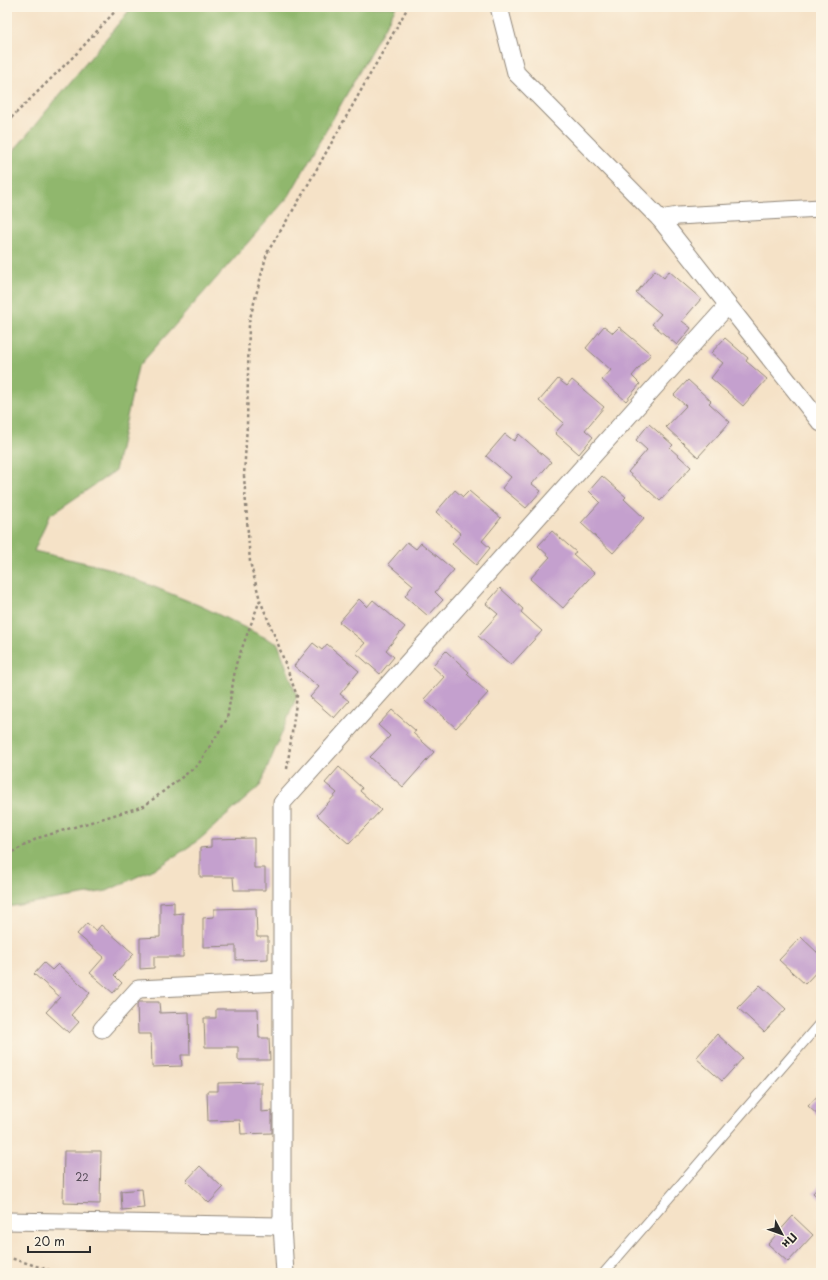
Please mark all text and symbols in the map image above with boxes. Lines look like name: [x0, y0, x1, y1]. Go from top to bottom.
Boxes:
house number: 22: [75, 1169, 89, 1184]
north arrow: [762, 1214, 802, 1254]
scale bar: [28, 1228, 90, 1254]
text: Пн: [778, 1229, 802, 1252]
text: 20 m: [34, 1232, 65, 1250]

